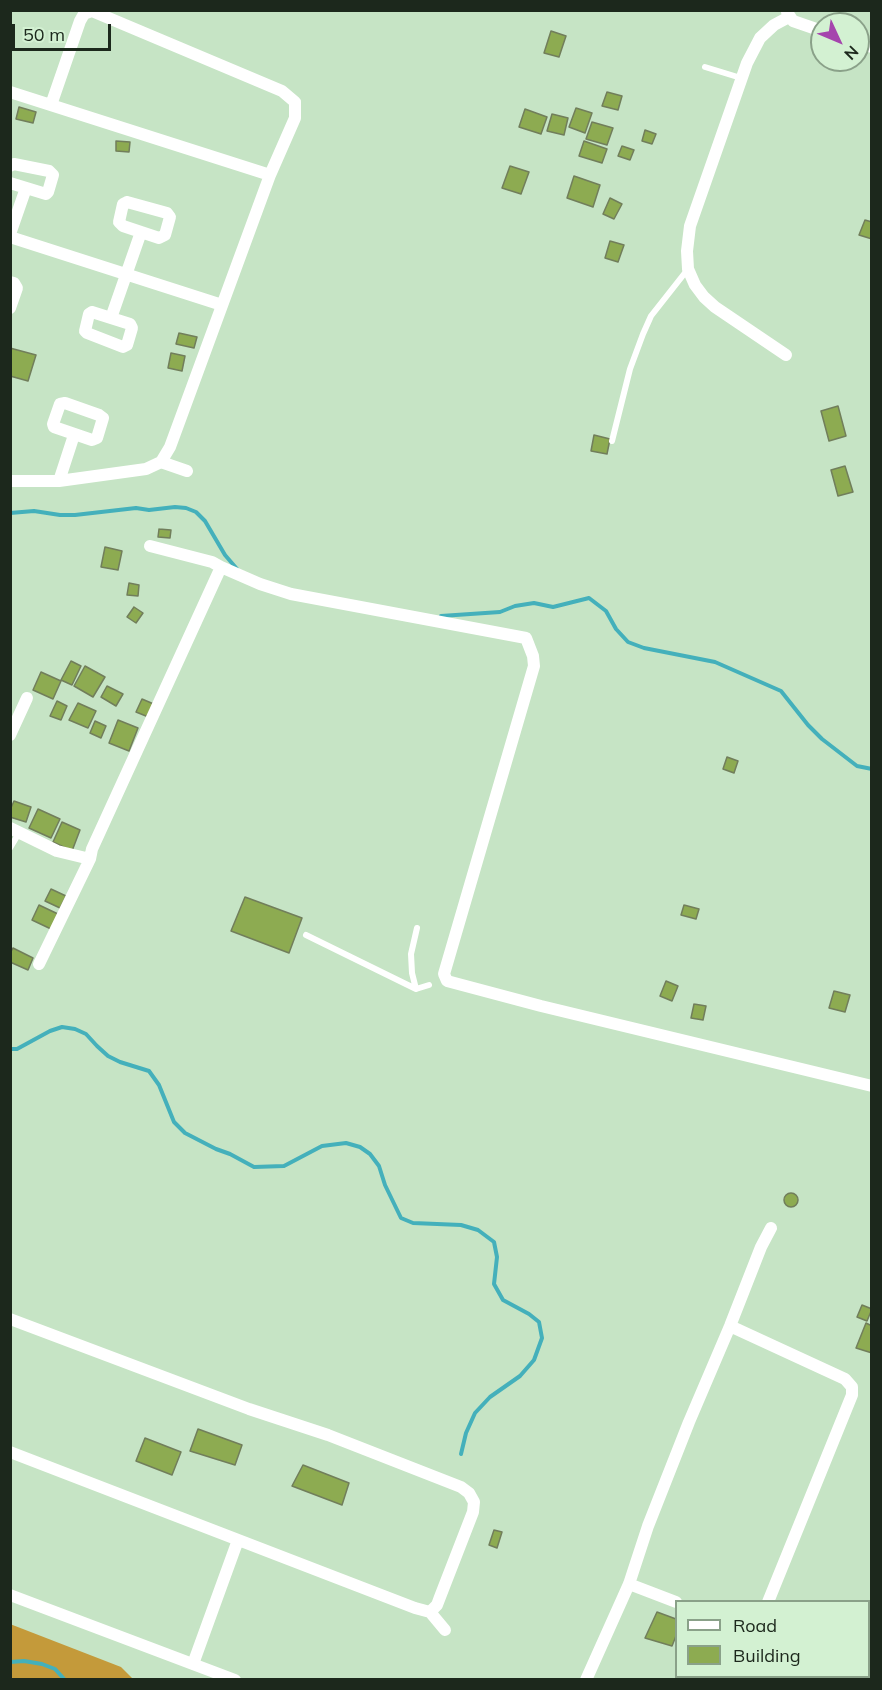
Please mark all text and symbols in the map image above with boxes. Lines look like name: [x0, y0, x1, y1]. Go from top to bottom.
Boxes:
scale bar: [15, 12, 114, 50]
north arrow: [810, 12, 870, 72]
text: 50 m: [23, 23, 65, 46]
text: N: [840, 42, 863, 64]
legend: [675, 1600, 870, 1678]
text: Road: [733, 1614, 777, 1637]
text: Building: [733, 1644, 801, 1667]

